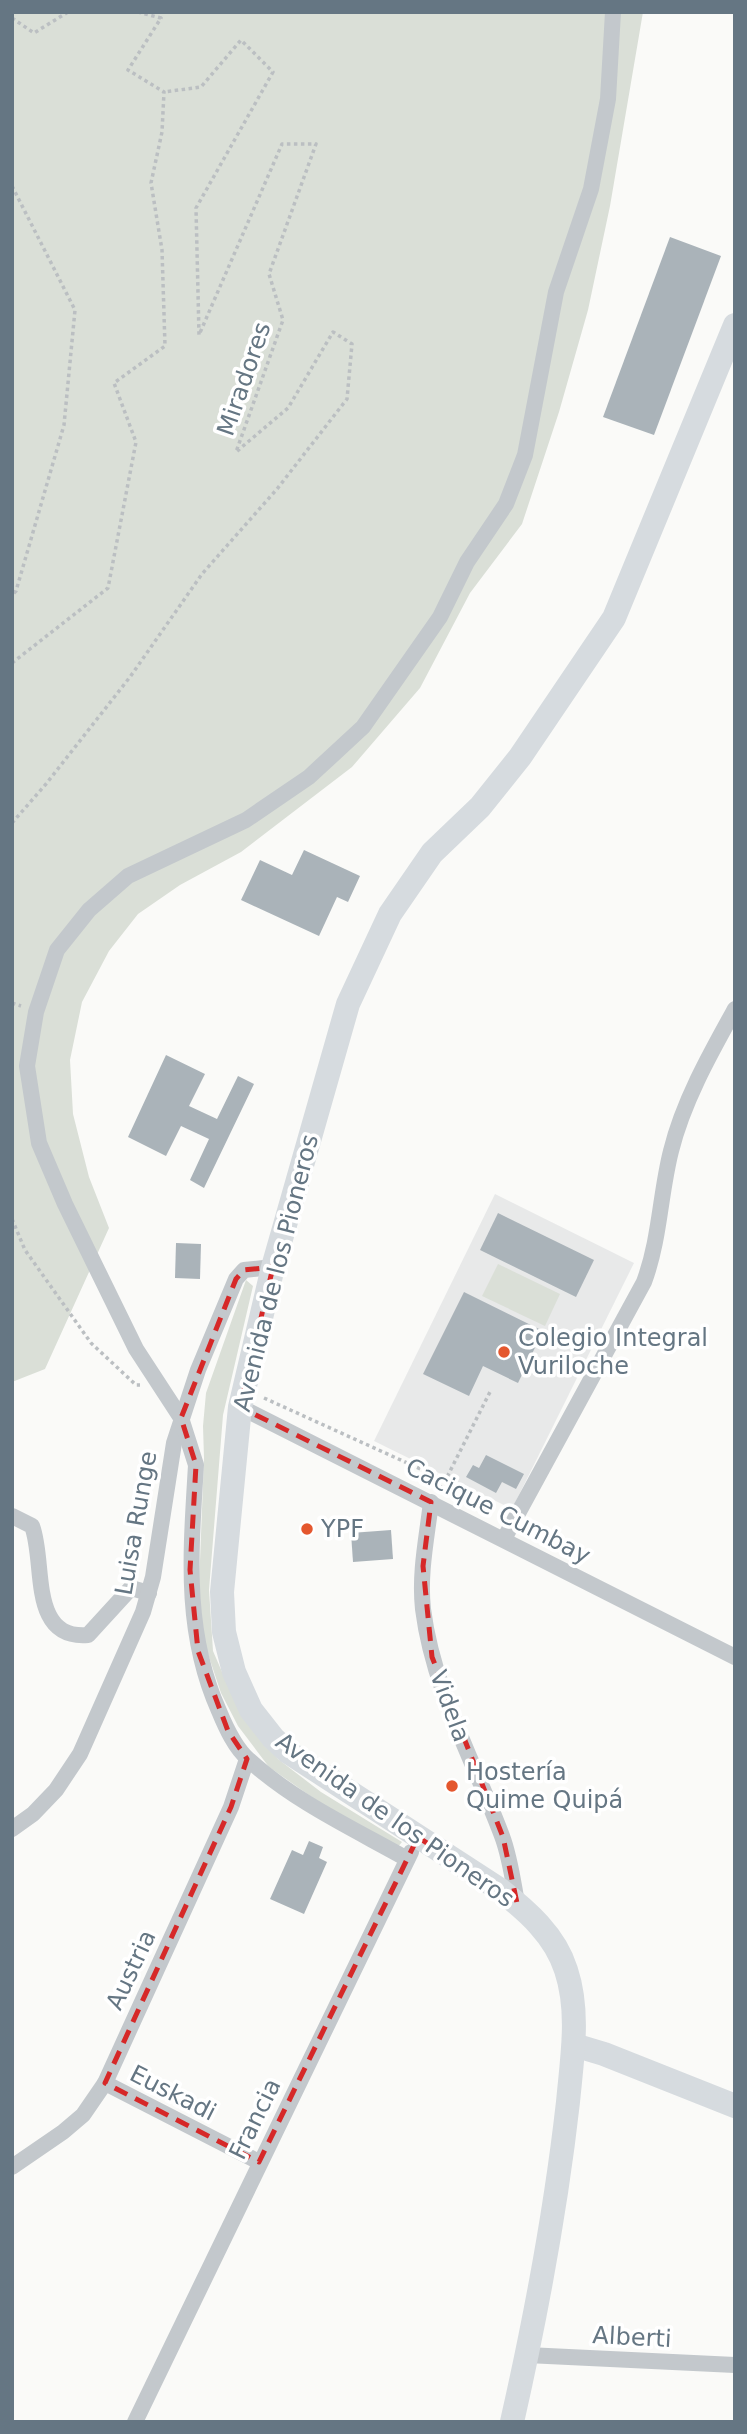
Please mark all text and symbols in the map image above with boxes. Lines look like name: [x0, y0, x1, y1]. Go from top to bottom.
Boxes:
street label: Miradores: [211, 318, 277, 440]
street label: Avenida de los Pioneros: [228, 1132, 324, 1414]
place label: Colegio Integral Vuriloche: [518, 1324, 708, 1380]
marker: Colegio Integral Vuriloche: [496, 1344, 512, 1360]
street label: Luisa Runge: [110, 1449, 162, 1597]
street label: Cacique Cumbay: [401, 1452, 595, 1570]
place label: YPF: [320, 1515, 364, 1543]
marker: YPF: [299, 1521, 315, 1537]
street label: Videla: [424, 1666, 476, 1746]
street label: Avenida de los Pioneros: [271, 1727, 519, 1913]
place label: Hostería Quime Quipá: [466, 1758, 623, 1814]
marker: Hostería Quime Quipá: [444, 1778, 460, 1794]
street label: Austria: [100, 1926, 162, 2014]
street label: Euskadi: [125, 2059, 221, 2127]
street label: Francia: [223, 2074, 287, 2164]
street label: Alberti: [592, 2321, 672, 2353]

